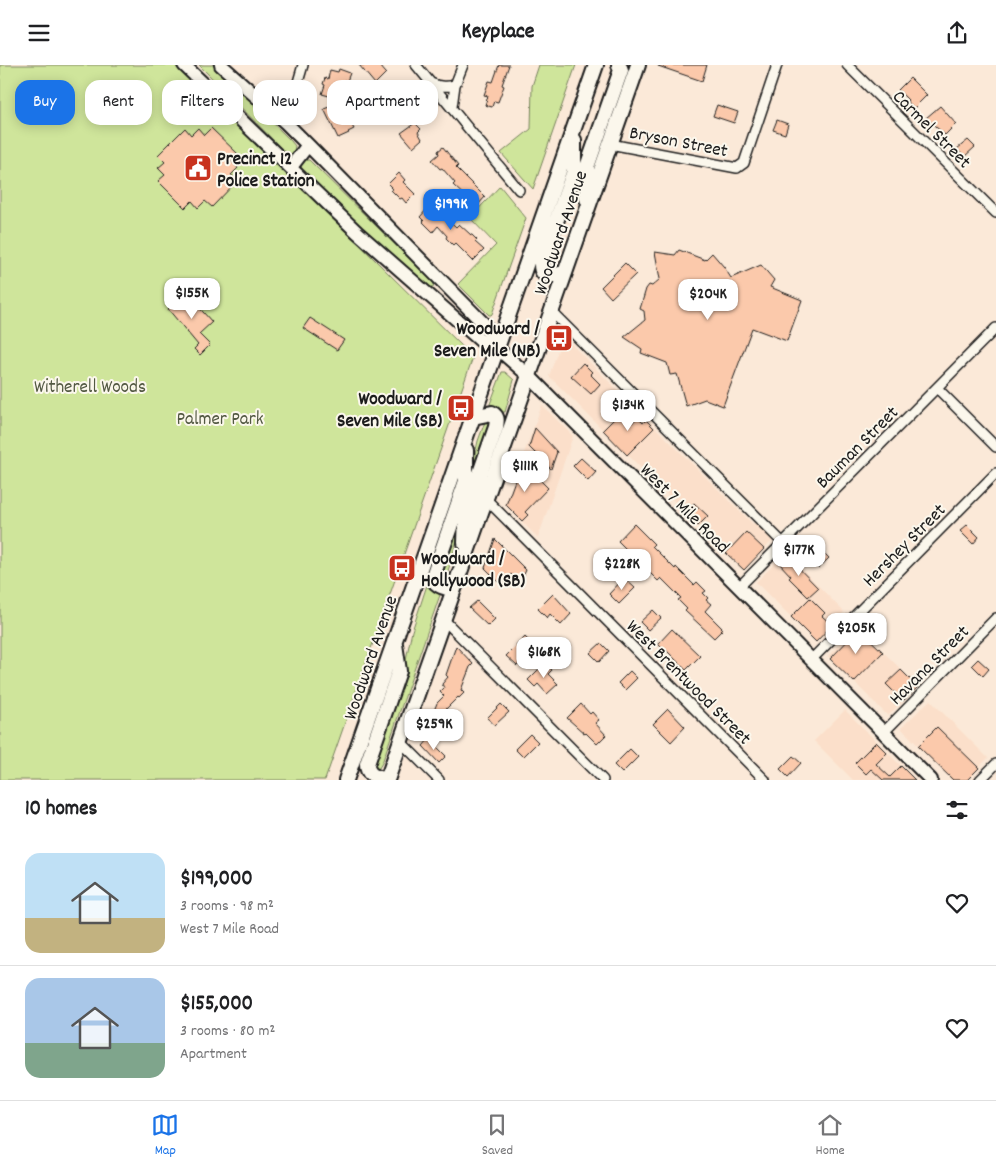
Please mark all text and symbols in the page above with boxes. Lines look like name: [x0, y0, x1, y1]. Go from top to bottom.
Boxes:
text: Keyplace: [462, 17, 534, 48]
icon: menu: [25, 19, 53, 47]
icon: share: [943, 19, 971, 47]
chip: Buy: [15, 80, 75, 125]
chip: Rent: [85, 80, 152, 125]
chip: Filters: [162, 80, 243, 125]
chip: New: [253, 80, 317, 125]
chip: Apartment: [327, 80, 438, 125]
street label: Carmel Street: [885, 85, 976, 176]
street label: Bryson Street: [627, 121, 730, 166]
place label: Precinct 12 Police Station: [217, 147, 315, 196]
public building icon: Precinct 12 Police Station: [183, 153, 213, 183]
street label: Woodward Avenue: [528, 167, 596, 299]
pin: $199K: [416, 189, 486, 231]
text: $199K: [434, 193, 468, 216]
pin: $155K: [157, 277, 227, 320]
pin: $204K: [673, 279, 743, 321]
text: $155K: [175, 282, 209, 305]
text: $204K: [689, 283, 727, 306]
place label: Woodward / Seven Mile (NB): [434, 317, 541, 366]
bus stop icon: Woodward / Seven Mile (NB): [544, 323, 574, 353]
park label: Witherell Woods: [34, 375, 146, 402]
place label: Woodward / Seven Mile (SB): [337, 387, 443, 436]
pin: $134K: [593, 389, 663, 432]
bus stop icon: Woodward / Seven Mile (SB): [446, 393, 476, 423]
text: $134K: [612, 394, 644, 417]
street label: Bauman Street: [811, 401, 906, 496]
park label: Palmer Park: [176, 407, 264, 434]
pin: $111K: [490, 451, 560, 493]
text: $111K: [512, 455, 538, 478]
street label: West 7 Mile Road: [632, 458, 735, 561]
street label: Hershey Street: [858, 499, 953, 594]
pin: $177K: [764, 535, 834, 577]
text: $177K: [783, 539, 815, 562]
place label: Woodward / Hollywood (SB): [421, 547, 525, 596]
pin: $228K: [587, 549, 657, 591]
bus stop icon: Woodward / Hollywood (SB): [387, 553, 417, 583]
text: $228K: [604, 553, 640, 576]
street label: Woodward Avenue: [338, 592, 406, 724]
pin: $205K: [821, 613, 891, 655]
street label: West Brentwood Street: [619, 615, 756, 752]
text: $205K: [837, 617, 875, 640]
street label: Havana Street: [884, 620, 977, 713]
pin: $168K: [509, 637, 579, 679]
text: $168K: [527, 641, 561, 664]
pin: $259K: [399, 709, 469, 751]
text: $259K: [415, 713, 453, 736]
text: 10 homes: [25, 795, 97, 825]
icon: filters: [943, 796, 971, 824]
text: $199,000: [180, 865, 253, 895]
icon: home: [65, 873, 125, 933]
icon: heart: [943, 889, 971, 917]
text: 3 rooms · 98 m²: [180, 895, 274, 918]
text: West 7 Mile Road: [180, 918, 279, 941]
text: $155,000: [180, 990, 253, 1020]
icon: home: [65, 998, 125, 1058]
icon: heart: [943, 1014, 971, 1042]
text: 3 rooms · 80 m²: [180, 1020, 275, 1043]
text: Apartment: [180, 1043, 247, 1066]
tab: Map: [151, 1111, 179, 1161]
tab: Saved: [482, 1111, 513, 1161]
tab: Home: [816, 1111, 845, 1161]

